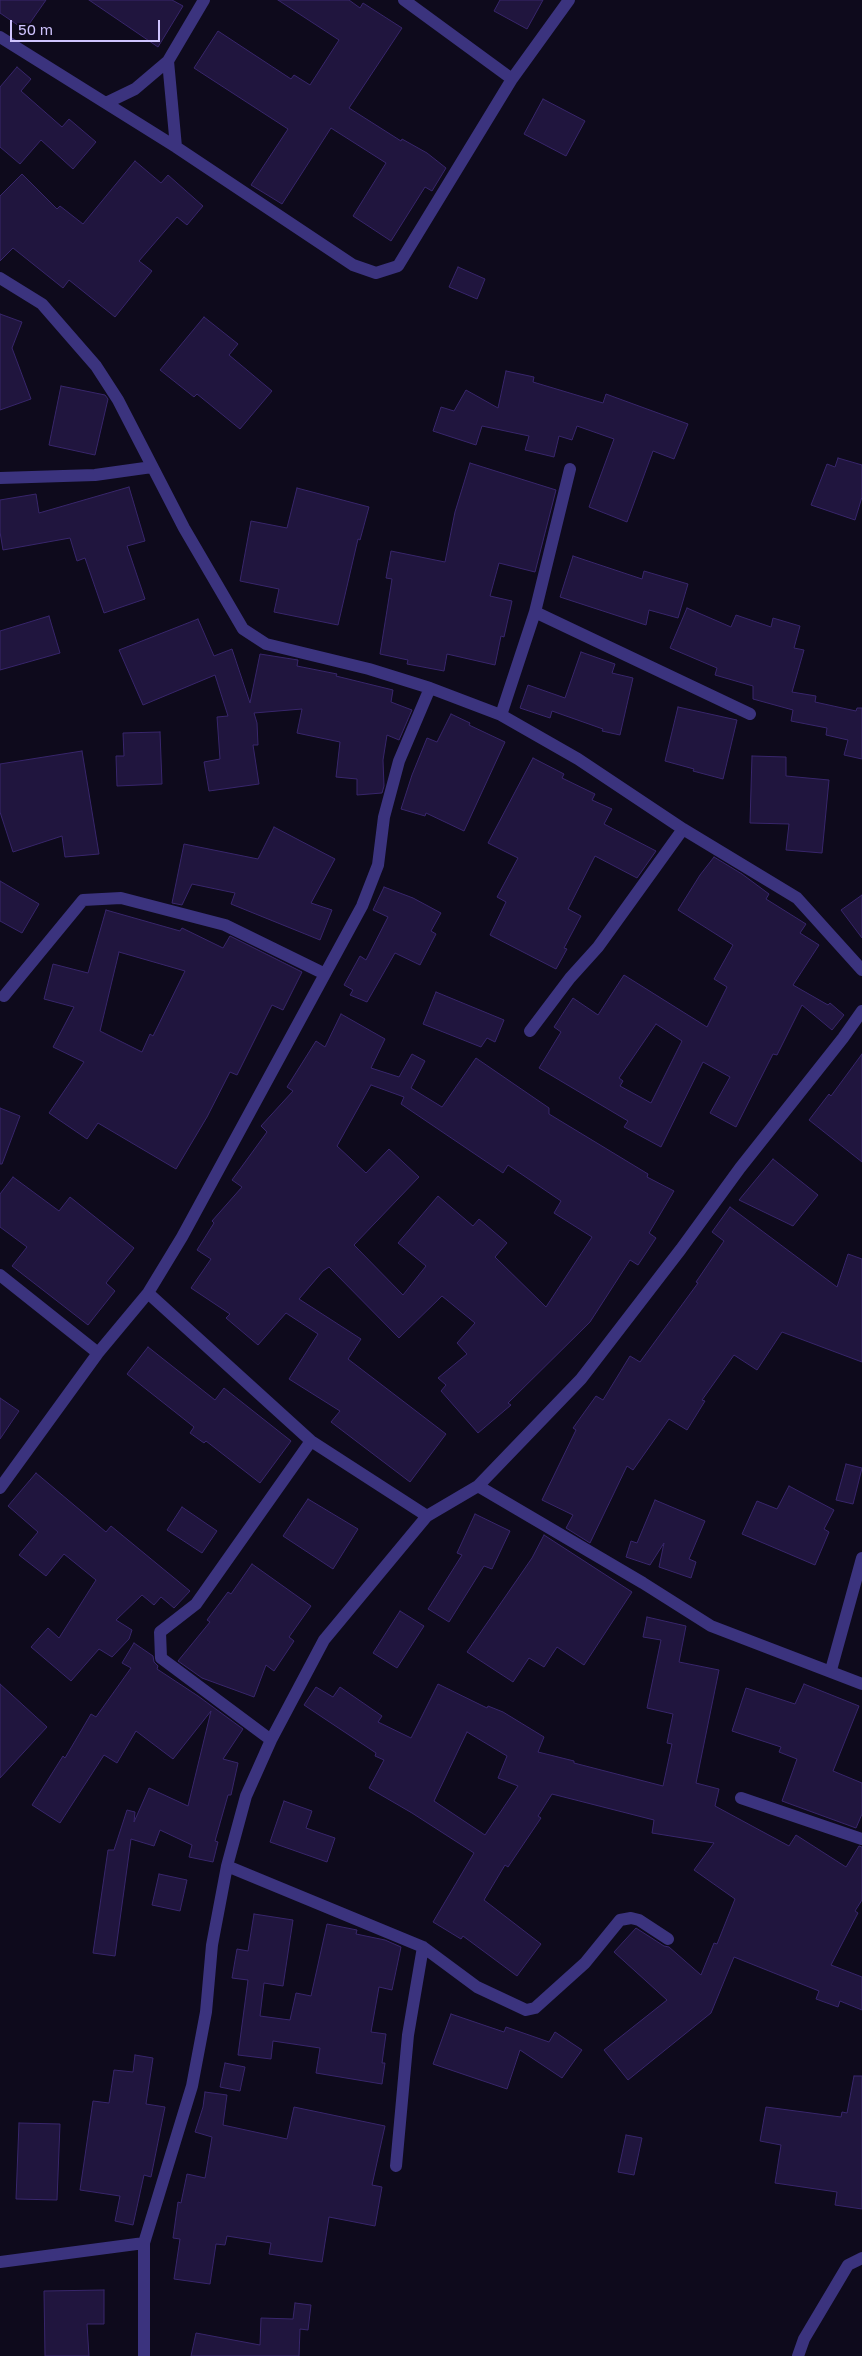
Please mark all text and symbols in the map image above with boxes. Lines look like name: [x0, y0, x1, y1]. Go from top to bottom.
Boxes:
scale bar: [12, 10, 162, 42]
text: 50 m: [18, 20, 53, 38]

